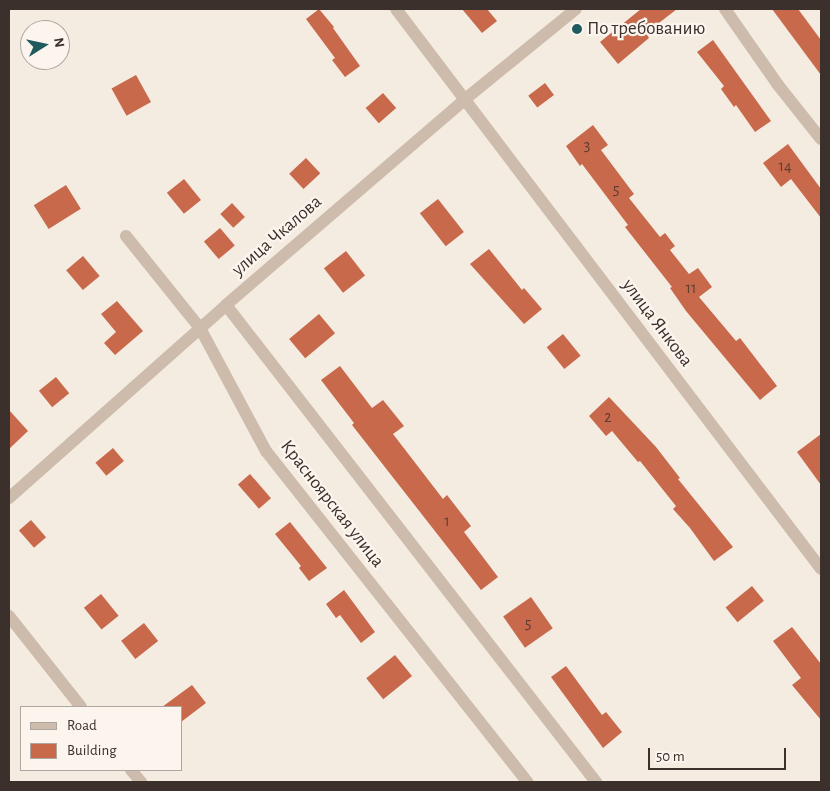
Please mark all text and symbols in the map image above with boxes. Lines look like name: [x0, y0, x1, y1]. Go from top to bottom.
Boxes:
place label: По требованию: [587, 18, 705, 40]
north arrow: [20, 20, 70, 70]
marker: По требованию: [571, 23, 583, 35]
text: N: [51, 37, 67, 49]
house number: 3: [584, 135, 590, 155]
house number: 14: [778, 156, 792, 176]
house number: 5: [613, 179, 619, 199]
street label: улица Чкалова: [227, 191, 327, 281]
street label: улица Янкова: [617, 275, 697, 371]
house number: 11: [685, 278, 697, 298]
house number: 2: [604, 407, 612, 427]
street label: Красноярская улица: [275, 436, 389, 572]
house number: 1: [444, 511, 450, 531]
house number: 5: [525, 613, 531, 633]
legend: [20, 706, 182, 771]
text: Road: [67, 718, 97, 733]
scale bar: [650, 738, 788, 770]
text: Building: [67, 743, 117, 758]
text: 50 m: [656, 749, 685, 764]

